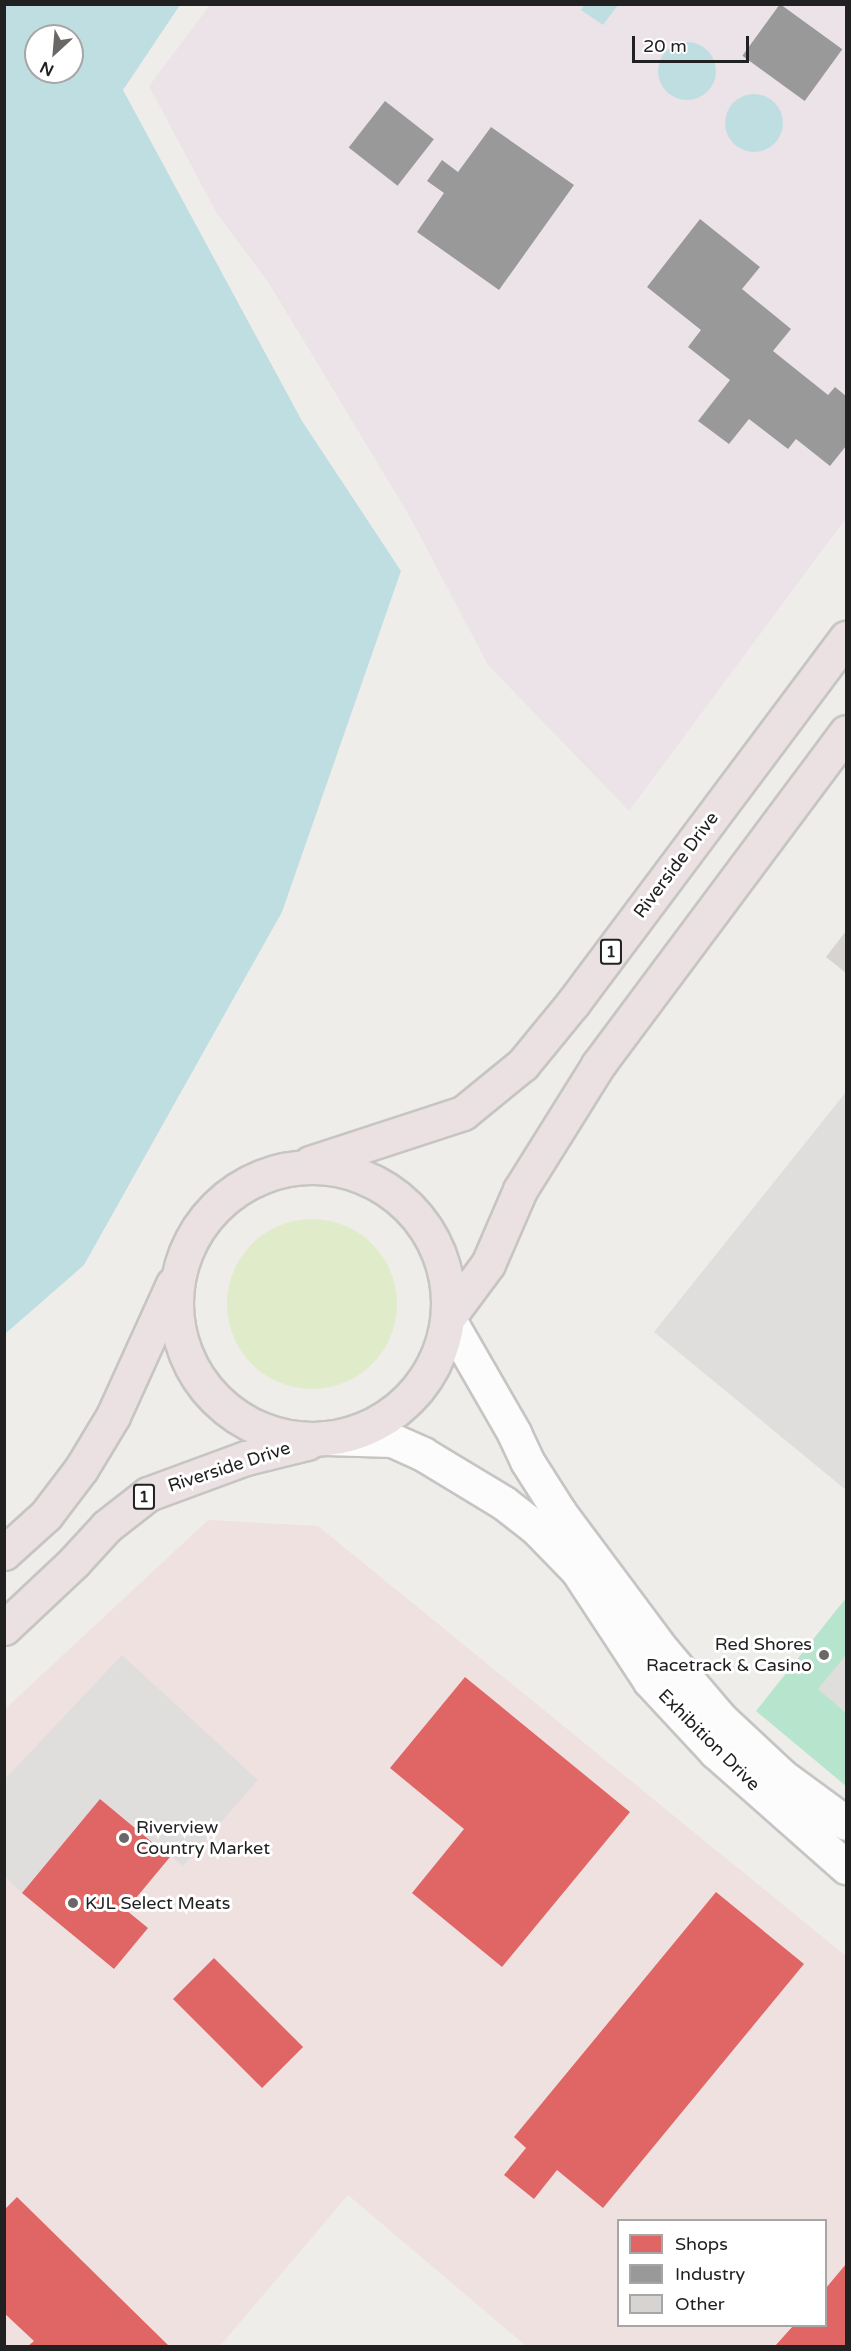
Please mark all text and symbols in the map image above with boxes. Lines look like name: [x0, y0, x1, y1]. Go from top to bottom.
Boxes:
north arrow: [24, 24, 84, 84]
scale bar: [635, 24, 752, 62]
text: 20 m: [643, 35, 687, 57]
text: N: [37, 57, 57, 80]
street label: Riverside Drive: [629, 808, 723, 922]
road number: 1: [599, 939, 623, 965]
street label: Riverside Drive: [165, 1437, 293, 1497]
road number: 1: [132, 1484, 156, 1510]
place label: Red Shores Racetrack & Casino: [646, 1634, 812, 1676]
marker: Red Shores Racetrack & Casino: [817, 1648, 831, 1662]
street label: Exhibition Drive: [654, 1685, 764, 1795]
place label: Riverview Country Market: [136, 1817, 270, 1860]
marker: Riverview Country Market: [117, 1831, 131, 1845]
place label: KJL Select Meats: [85, 1892, 230, 1914]
marker: KJL Select Meats: [66, 1896, 80, 1910]
legend: [617, 2219, 827, 2327]
text: Shops: [675, 2233, 728, 2255]
text: Industry: [675, 2263, 745, 2285]
text: Other: [675, 2293, 725, 2315]

